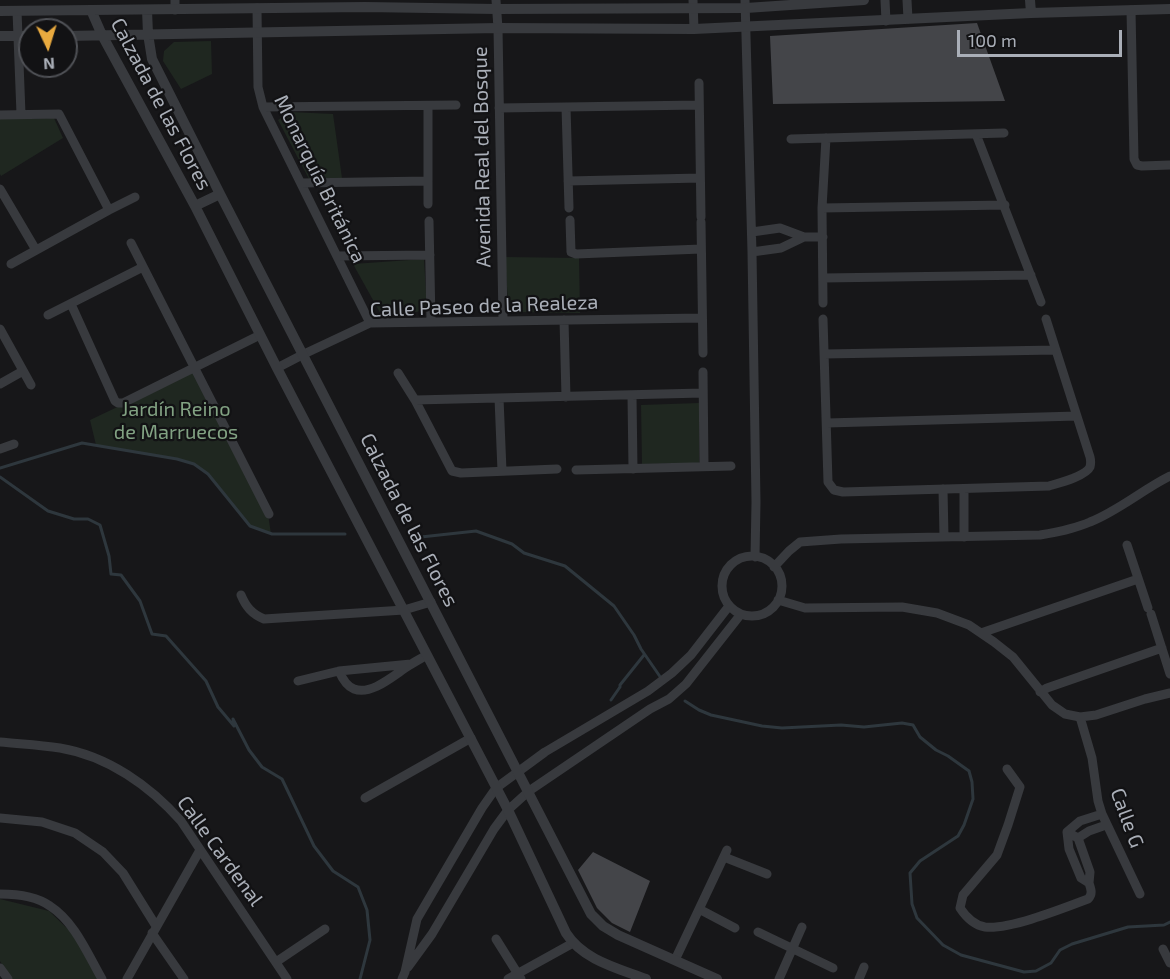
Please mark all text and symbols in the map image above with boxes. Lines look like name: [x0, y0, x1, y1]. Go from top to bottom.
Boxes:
street label: Calzada de las Flores: [105, 14, 217, 194]
north arrow: [18, 18, 78, 78]
scale bar: [960, 18, 1125, 56]
text: 100 m: [968, 29, 1017, 51]
street label: Avenida Real del Bosque: [468, 46, 496, 268]
text: N: [43, 55, 56, 74]
street label: Monarquía Británica: [269, 91, 371, 267]
street label: Calle Paseo de la Realeza: [369, 290, 599, 322]
park label: Jardín Reino de Marruecos: [114, 397, 238, 444]
street label: Calzada de las Flores: [355, 429, 463, 611]
street label: Calle G: [1105, 785, 1149, 851]
street label: Calle Cardenal: [172, 791, 268, 911]

